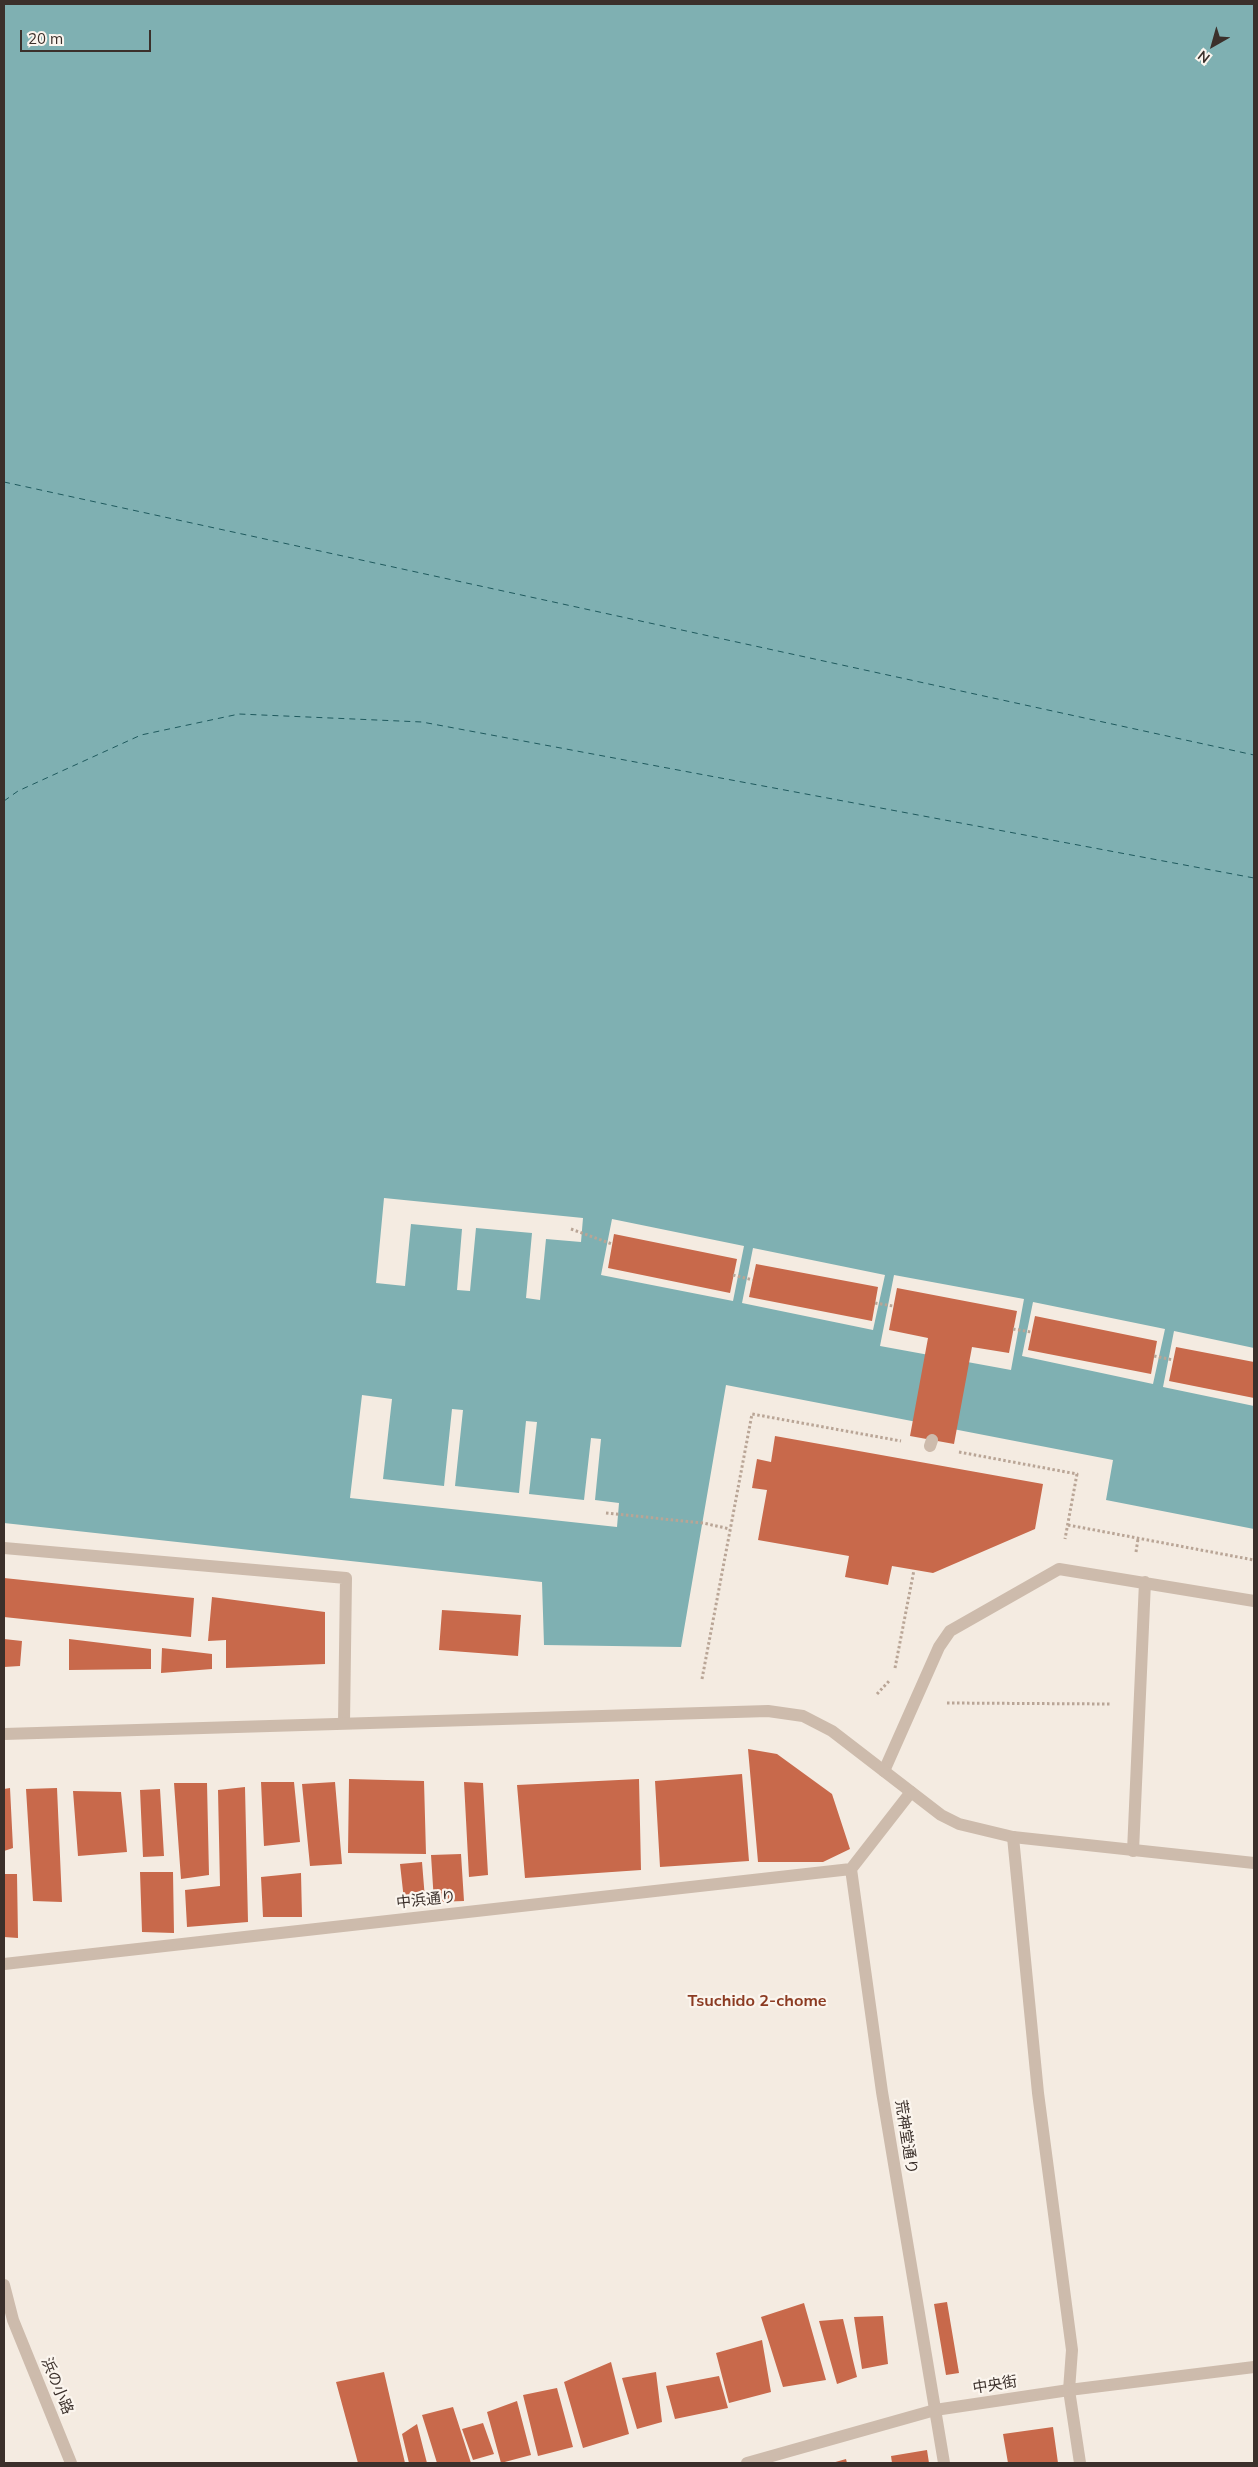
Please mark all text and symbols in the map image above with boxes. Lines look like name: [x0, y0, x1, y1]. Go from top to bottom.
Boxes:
scale bar: [22, 20, 154, 52]
north arrow: [1188, 20, 1238, 70]
text: 20 m: [28, 29, 63, 48]
text: N: [1194, 46, 1213, 67]
street label: 中浜通り: [395, 1888, 457, 1912]
district label: Tsuchido 2-chome: [687, 1991, 827, 2011]
street label: 荒神堂通り: [891, 2099, 921, 2175]
street label: 浜の小路: [37, 2355, 77, 2417]
street label: 中央街: [971, 2373, 1019, 2397]

